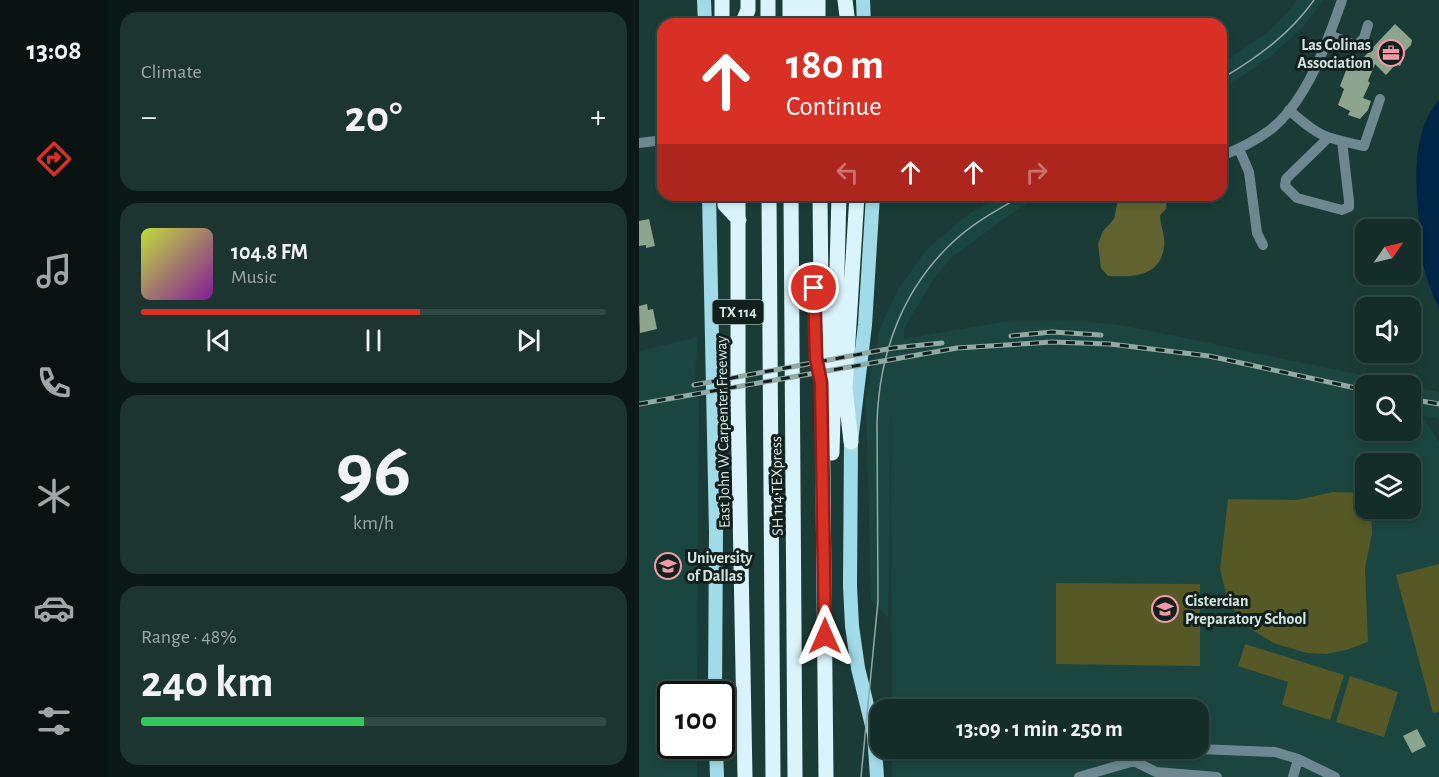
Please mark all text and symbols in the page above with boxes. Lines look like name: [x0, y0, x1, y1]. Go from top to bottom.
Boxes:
text: 13:08: [27, 37, 81, 64]
place label: Las Colinas Association: [1297, 37, 1371, 71]
office icon: Las Colinas Association: [1376, 38, 1406, 68]
icon: ahead: [687, 42, 765, 120]
text: 180 m: [786, 44, 884, 86]
text: Climate: [141, 62, 202, 82]
text: Continue: [786, 93, 882, 120]
text: 20°: [345, 95, 402, 140]
text: −: [141, 101, 157, 134]
text: +: [590, 101, 606, 134]
icon: directions: [33, 138, 75, 180]
icon: left: [831, 156, 864, 189]
icon: ahead: [894, 156, 927, 189]
icon: ahead: [957, 156, 990, 189]
icon: right: [1020, 156, 1053, 189]
north arrow: [1355, 219, 1421, 285]
map controls: [1355, 219, 1421, 519]
text: 104.8 FM: [231, 241, 308, 263]
icon: music: [33, 250, 75, 292]
pin: [788, 262, 839, 313]
text: Music: [231, 267, 277, 287]
icon: arrive: [797, 271, 830, 304]
button: sound: [1355, 297, 1421, 363]
road number: TX 114: [713, 300, 763, 324]
icon: previous: [202, 324, 235, 357]
icon: pause: [357, 324, 390, 357]
icon: next: [512, 324, 545, 357]
street label: East John W Carpenter Freeway: [713, 336, 734, 528]
icon: phone: [33, 362, 75, 404]
button: search: [1355, 375, 1421, 441]
text: 96: [336, 433, 411, 511]
street label: SH 114 TEXpress: [768, 436, 786, 536]
button: layers: [1355, 453, 1421, 519]
icon: climate: [33, 475, 75, 517]
text: km/h: [353, 513, 394, 533]
place label: University of Dallas: [687, 550, 753, 584]
school or university icon: University of Dallas: [653, 551, 683, 581]
icon: car: [33, 587, 75, 629]
place label: Cistercian Preparatory School: [1185, 593, 1307, 628]
school or university icon: Cistercian Preparatory School: [1150, 594, 1180, 624]
position arrow: [793, 604, 857, 668]
text: Range · 48%: [141, 627, 237, 647]
text: 240 km: [141, 660, 274, 705]
speed limit sign: 100: [657, 681, 735, 759]
icon: filters: [33, 700, 75, 742]
text: 13:09 · 1 min · 250 m: [956, 718, 1123, 740]

